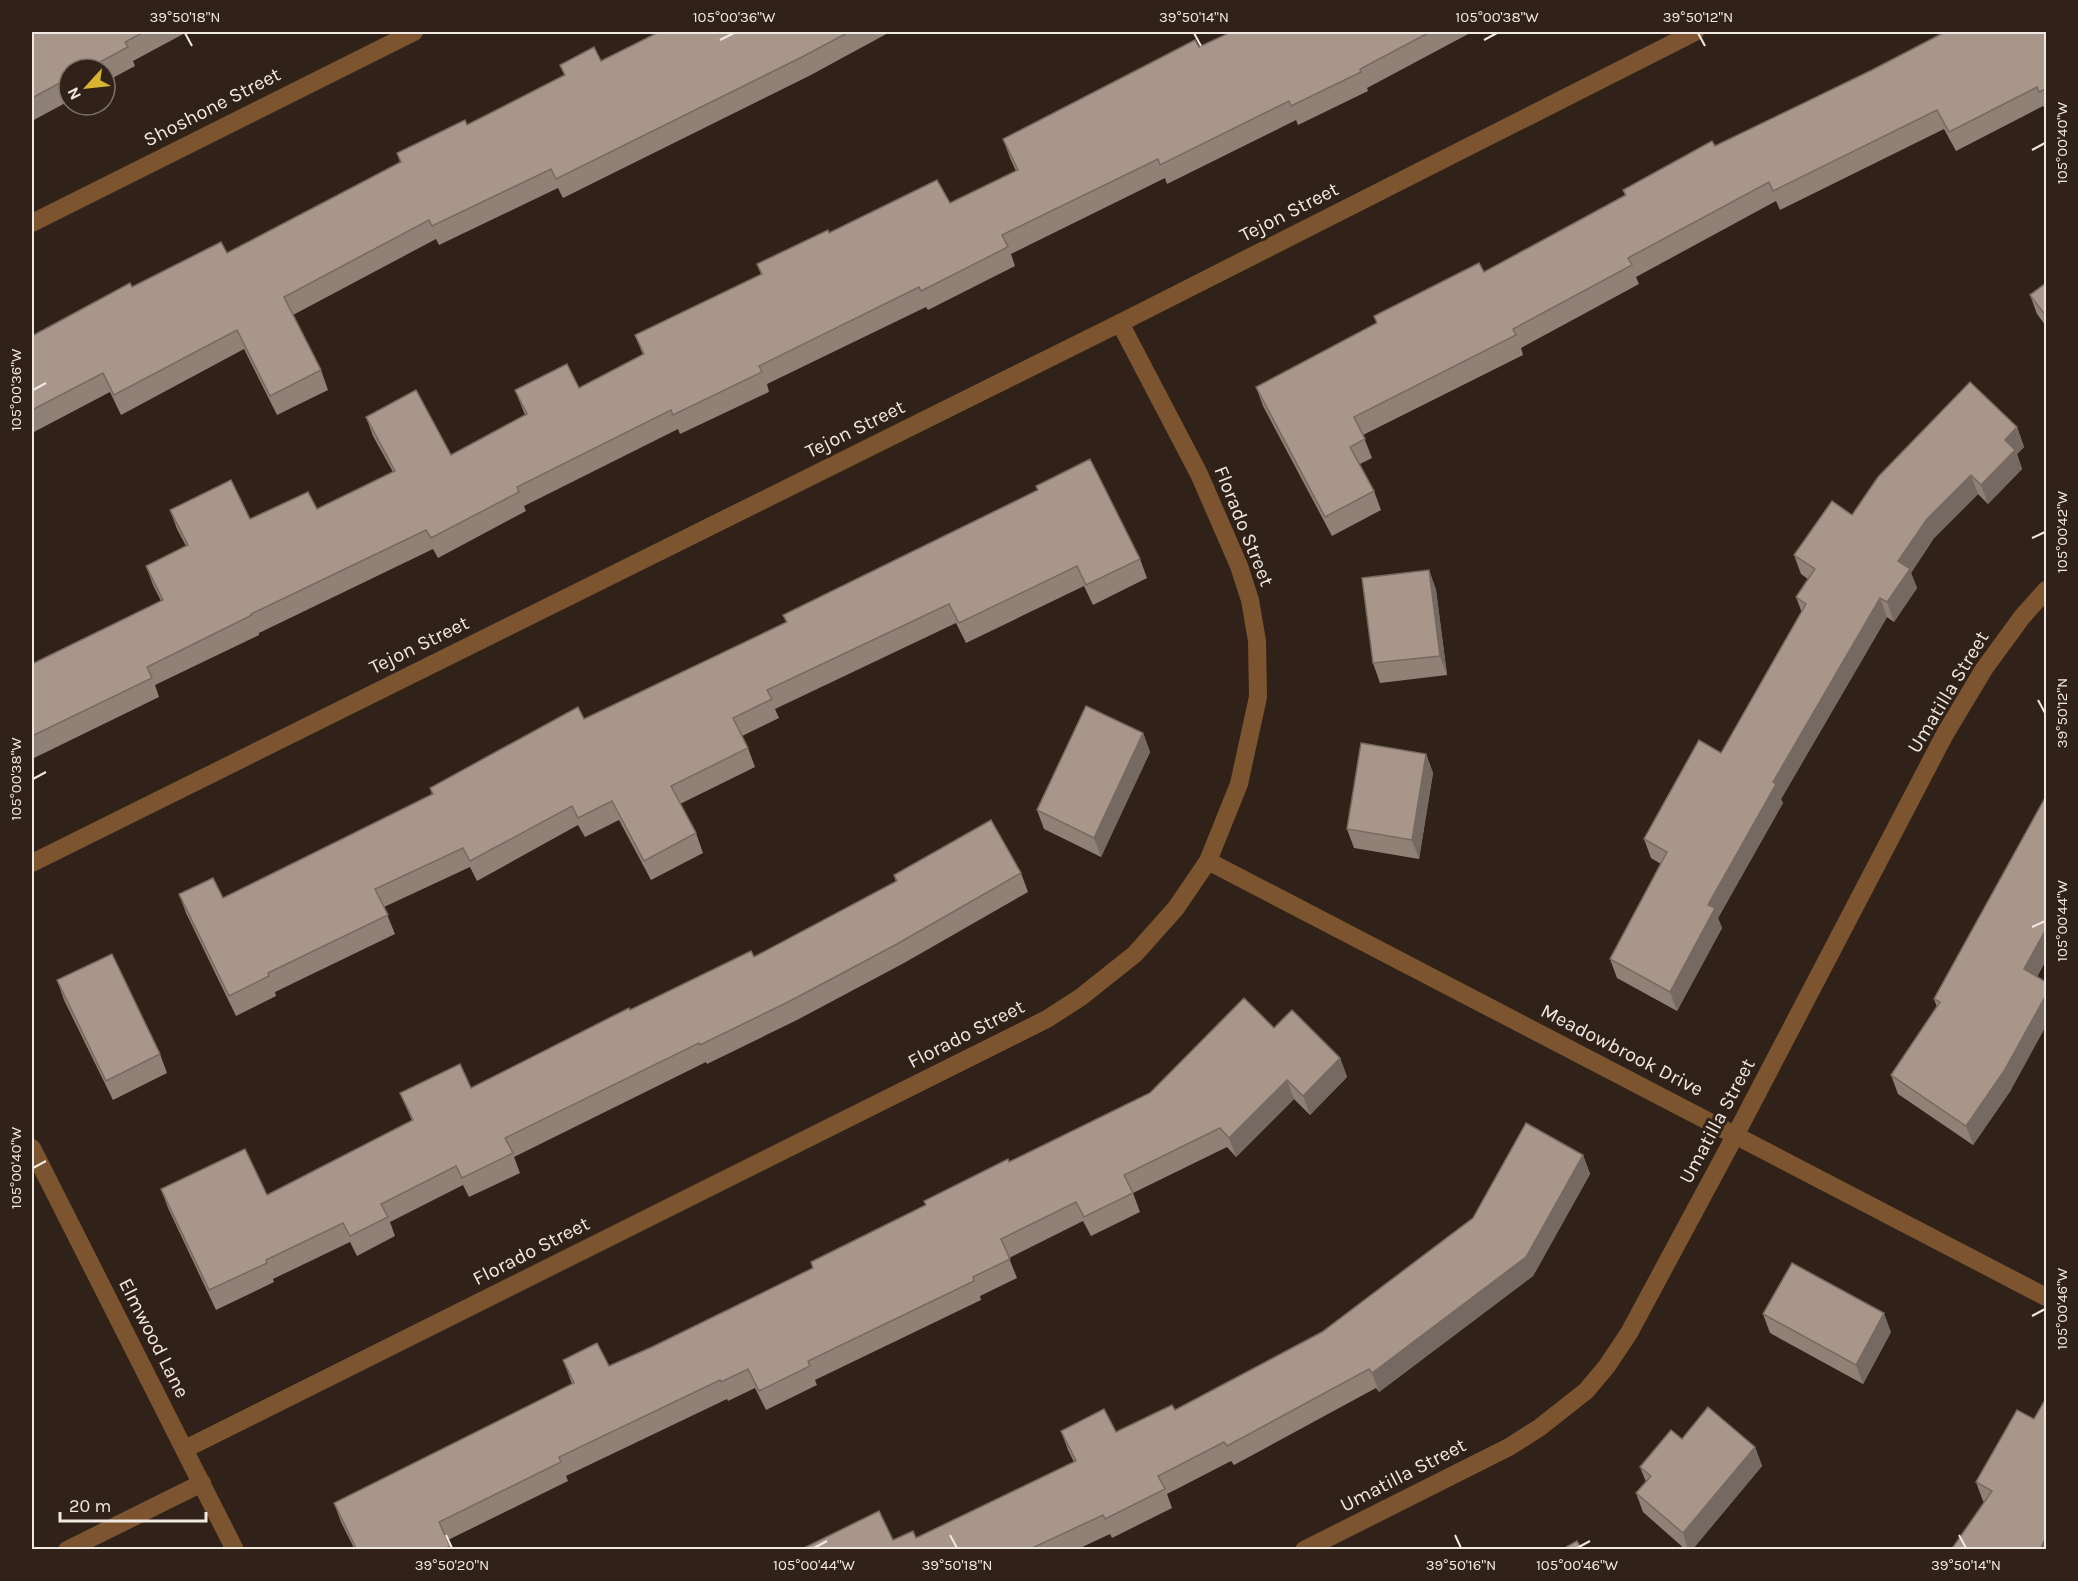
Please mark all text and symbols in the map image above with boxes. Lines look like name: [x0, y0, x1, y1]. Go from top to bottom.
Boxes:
text: 39°50'18"N: [149, 8, 221, 26]
text: 105°00'36"W: [693, 8, 776, 26]
text: 39°50'14"N: [1159, 8, 1229, 26]
text: 105°00'38"W: [1455, 8, 1539, 26]
text: 39°50'12"N: [1663, 8, 1733, 26]
north arrow: [57, 57, 117, 117]
street label: Shoshone Street: [140, 62, 285, 151]
text: N: [63, 84, 85, 103]
text: 105°00'40"W: [2053, 101, 2071, 184]
street label: Tejon Street: [1236, 177, 1343, 247]
text: 105°00'36"W: [7, 348, 25, 431]
street label: Tejon Street: [802, 395, 909, 463]
street label: Florado Street: [1209, 462, 1279, 590]
text: 105°00'42"W: [2053, 490, 2071, 573]
street label: Tejon Street: [366, 611, 473, 679]
street label: Umatilla Street: [1903, 626, 1994, 757]
text: 39°50'12"N: [2053, 678, 2071, 748]
text: 105°00'38"W: [7, 737, 25, 821]
text: 105°00'44"W: [2053, 879, 2071, 962]
street label: Florado Street: [904, 995, 1029, 1073]
street label: Meadowbrook Drive: [1537, 999, 1707, 1101]
street label: Umatilla Street: [1674, 1054, 1760, 1187]
text: 105°00'40"W: [7, 1126, 25, 1209]
street label: Florado Street: [469, 1212, 594, 1290]
text: 105°00'46"W: [2053, 1267, 2071, 1350]
street label: Elmwood Lane: [114, 1274, 194, 1402]
street label: Umatilla Street: [1336, 1433, 1470, 1517]
scale bar: [60, 1485, 206, 1523]
text: 20 m: [69, 1495, 111, 1517]
text: 39°50'20"N: [415, 1556, 489, 1574]
text: 105°00'44"W: [773, 1556, 856, 1574]
text: 39°50'18"N: [921, 1556, 993, 1574]
text: 39°50'16"N: [1426, 1556, 1496, 1574]
text: 105°00'46"W: [1536, 1556, 1619, 1574]
text: 39°50'14"N: [1931, 1556, 2001, 1574]

